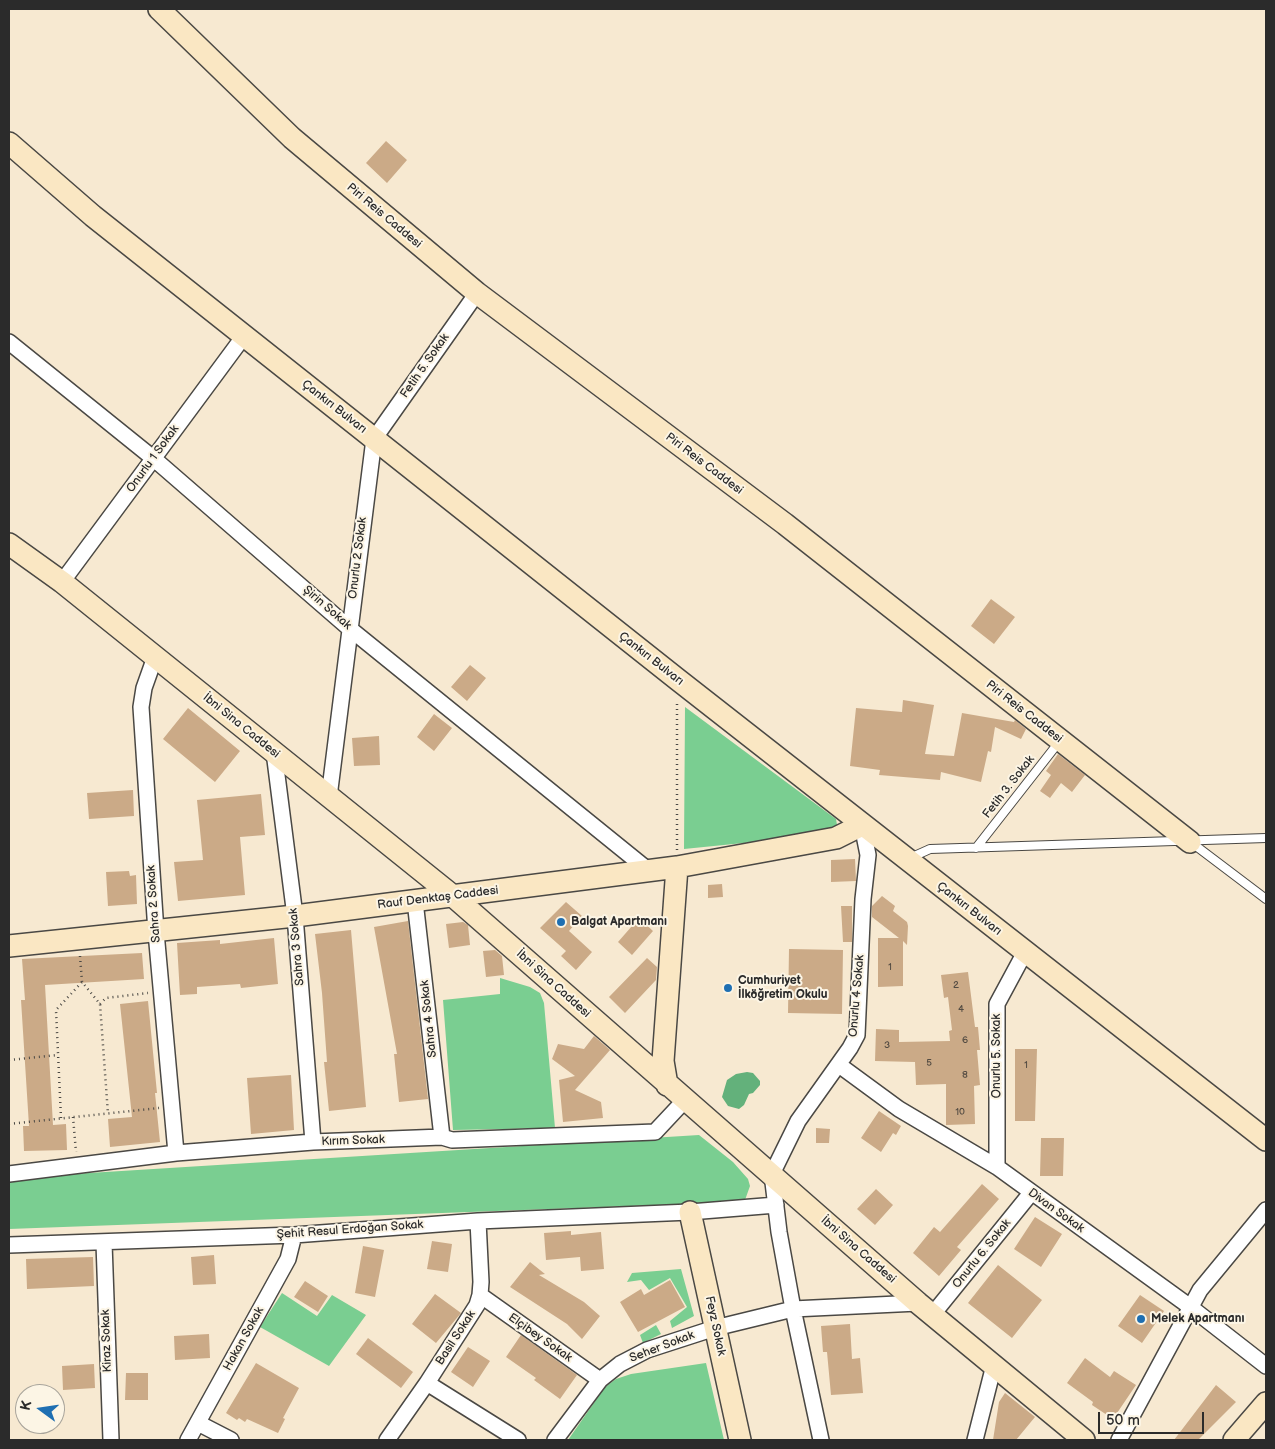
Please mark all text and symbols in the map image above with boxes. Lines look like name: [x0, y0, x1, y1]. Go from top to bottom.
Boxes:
street label: Piri Reis Caddesi: [344, 180, 424, 252]
street label: Fetih 5. Sokak: [398, 331, 452, 401]
street label: Çankırı Bulvarı: [299, 377, 369, 437]
street label: Onurlu 1 Sokak: [124, 422, 182, 496]
street label: Piri Reis Caddesi: [662, 430, 746, 498]
street label: Onurlu 2 Sokak: [346, 516, 370, 600]
street label: Şirin Sokak: [300, 583, 354, 633]
street label: Çankırı Bulvarı: [616, 629, 686, 689]
street label: Piri Reis Caddesi: [983, 678, 1065, 746]
street label: İbni Sina Caddesi: [200, 691, 282, 761]
street label: Fetih 3. Sokak: [980, 753, 1038, 821]
street label: Sahra 2 Sokak: [144, 865, 164, 943]
street label: Çankırı Bulvarı: [934, 879, 1004, 939]
street label: Rauf Denktaş Caddesi: [377, 883, 499, 913]
street label: Sahra 3 Sokak: [286, 908, 308, 986]
place label: Balgat Apartmanı: [571, 915, 667, 929]
marker: Balgat Apartmanı: [555, 916, 567, 928]
street label: İbni Sina Caddesi: [513, 947, 593, 1021]
street label: Onurlu 4 Sokak: [846, 954, 868, 1038]
house number: 1: [888, 961, 892, 973]
place label: Cumhuriyet İlköğretim Okulu: [738, 974, 827, 1002]
house number: 2: [953, 979, 959, 991]
street label: Sahra 4 Sokak: [418, 980, 440, 1058]
marker: Cumhuriyet İlköğretim Okulu: [722, 982, 734, 994]
house number: 4: [958, 1003, 964, 1015]
street label: Onurlu 5. Sokak: [990, 1014, 1004, 1098]
house number: 6: [962, 1034, 968, 1046]
house number: 3: [884, 1039, 890, 1051]
house number: 5: [926, 1057, 932, 1069]
house number: 1: [1024, 1059, 1028, 1071]
house number: 8: [962, 1069, 968, 1081]
house number: 10: [955, 1106, 965, 1118]
street label: Kırım Sokak: [321, 1133, 385, 1149]
street label: Divan Sokak: [1025, 1186, 1087, 1236]
street label: İbni Sina Caddesi: [817, 1213, 899, 1287]
street label: Onurlu 6. Sokak: [950, 1217, 1014, 1291]
street label: Şehit Resul Erdoğan Sokak: [276, 1218, 424, 1242]
street label: Feyz Sokak: [702, 1295, 728, 1357]
street label: Hakan Sokak: [221, 1305, 267, 1373]
street label: Basil Sokak: [433, 1308, 479, 1368]
street label: Kiraz Sokak: [99, 1309, 115, 1373]
street label: Elçibey Sokak: [505, 1311, 575, 1365]
place label: Melek Apartmanı: [1151, 1312, 1244, 1326]
marker: Melek Apartmanı: [1135, 1313, 1147, 1325]
street label: Seher Sokak: [628, 1328, 696, 1366]
north arrow: [15, 1384, 65, 1434]
text: K: [17, 1399, 35, 1412]
scale bar: [1100, 1402, 1206, 1434]
text: 50 m: [1106, 1411, 1140, 1430]

